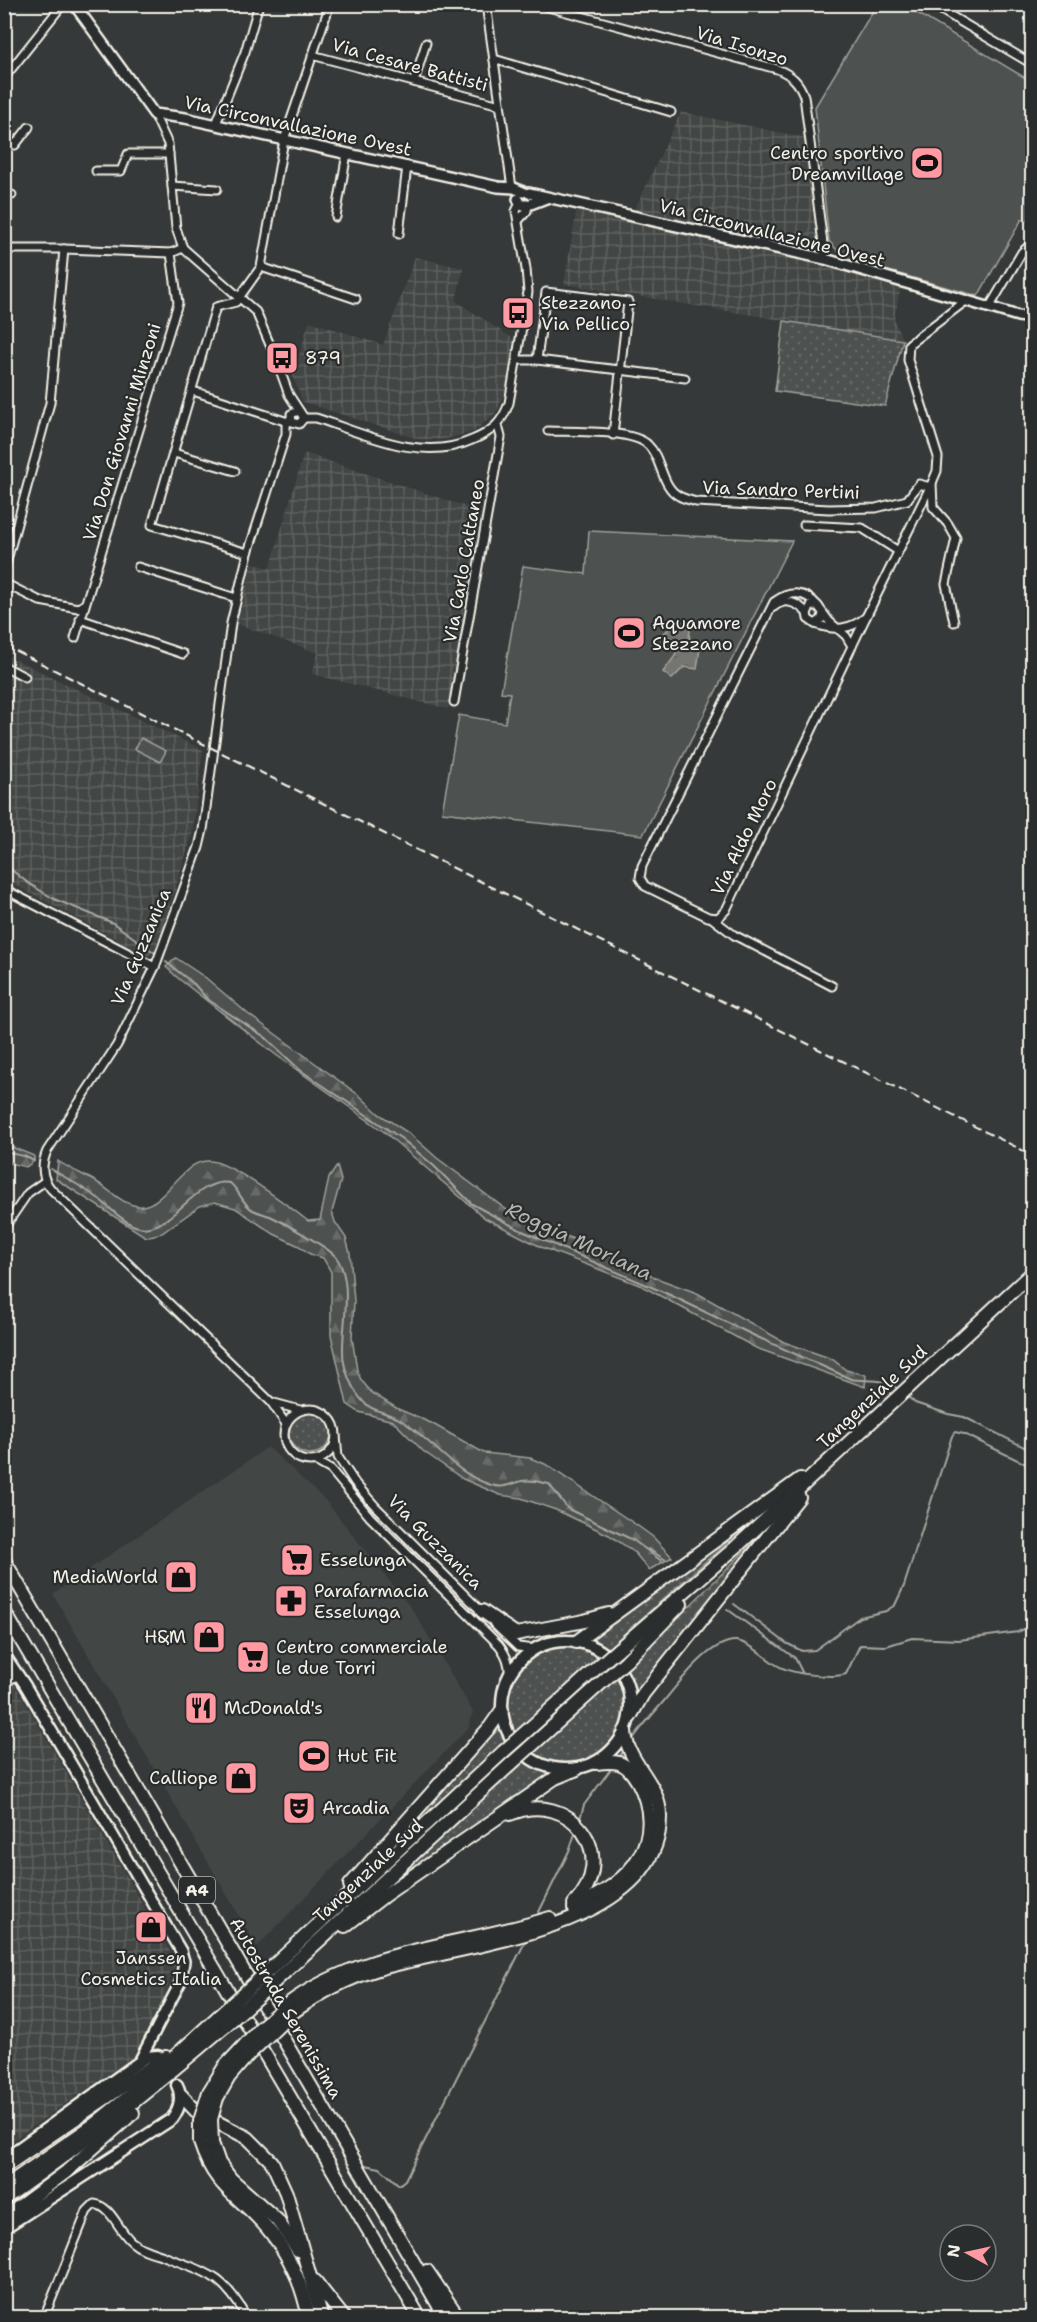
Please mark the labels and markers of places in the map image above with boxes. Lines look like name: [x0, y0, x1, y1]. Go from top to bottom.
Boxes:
place label: Centro sportivo Dreamvillage: [770, 141, 904, 186]
sports icon: Centro sportivo Dreamvillage: [909, 145, 945, 181]
place label: Stezzano - Via Pellico: [541, 291, 637, 336]
bus stop icon: Stezzano - Via Pellico: [500, 295, 536, 331]
bus stop icon: 879: [264, 340, 300, 376]
place label: 879: [305, 346, 341, 370]
place label: Aquamore Stezzano: [652, 611, 741, 656]
sports icon: Aquamore Stezzano: [611, 615, 647, 651]
supermarket icon: Esselunga: [279, 1542, 315, 1578]
place label: Esselunga: [320, 1548, 407, 1572]
shop icon: MediaWorld: [163, 1559, 199, 1595]
place label: MediaWorld: [52, 1565, 158, 1589]
place label: Parafarmacia Esselunga: [314, 1579, 428, 1624]
pharmacy icon: Parafarmacia Esselunga: [273, 1583, 309, 1619]
shop icon: H&M: [191, 1619, 227, 1655]
place label: H&M: [144, 1625, 186, 1649]
place label: Centro commerciale le due Torri: [276, 1635, 448, 1680]
supermarket icon: Centro commerciale le due Torri: [235, 1639, 271, 1675]
restaurant icon: McDonald's: [183, 1690, 219, 1726]
place label: McDonald's: [224, 1696, 323, 1720]
sports icon: Hut Fit: [296, 1738, 332, 1774]
place label: Hut Fit: [337, 1744, 397, 1768]
shop icon: Calliope: [223, 1760, 259, 1796]
place label: Calliope: [149, 1766, 218, 1790]
theatre icon: Arcadia: [281, 1790, 317, 1826]
place label: Arcadia: [322, 1796, 389, 1820]
shop icon: Janssen Cosmetics Italia: [133, 1909, 169, 1945]
place label: Janssen Cosmetics Italia: [81, 1946, 221, 1991]

